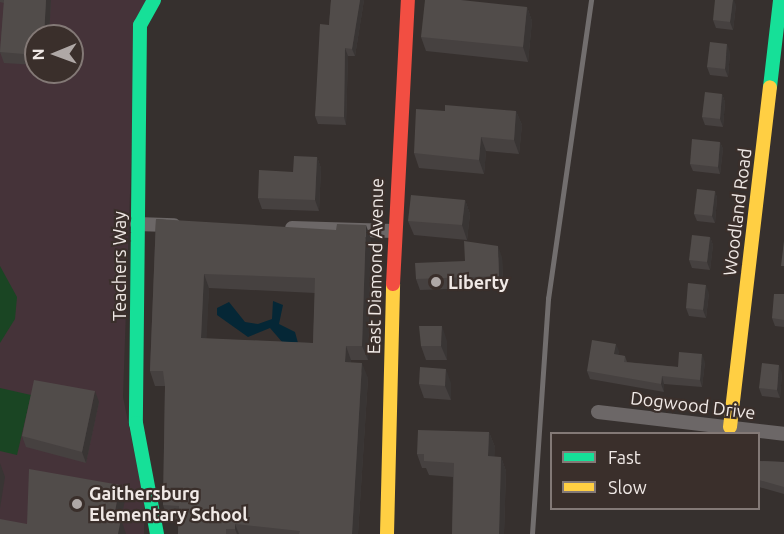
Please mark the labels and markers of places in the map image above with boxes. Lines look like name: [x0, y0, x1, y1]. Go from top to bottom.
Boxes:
place label: Liberty: [448, 271, 509, 293]
marker: Liberty: [429, 275, 443, 289]
place label: Gaithersburg Elementary School: [89, 483, 248, 526]
marker: Gaithersburg Elementary School: [70, 497, 84, 511]

